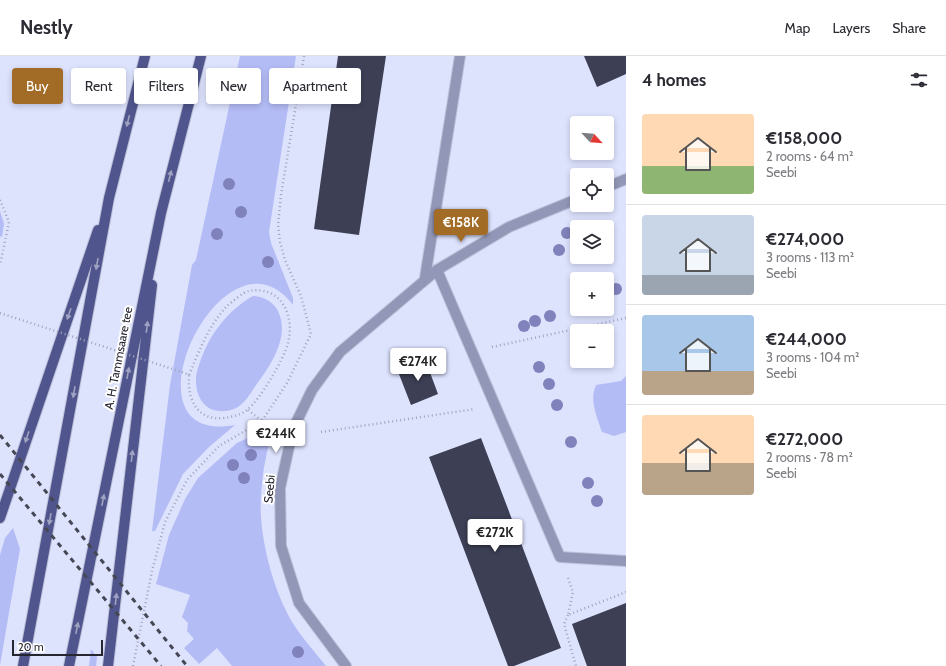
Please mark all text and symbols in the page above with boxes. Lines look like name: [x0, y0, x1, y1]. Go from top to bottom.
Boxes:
text: Nestly: [20, 16, 73, 39]
text: Map: [785, 19, 810, 37]
text: Layers: [832, 19, 870, 37]
text: Share: [892, 19, 926, 37]
chip: Buy: [12, 68, 63, 104]
chip: Rent: [71, 68, 126, 104]
chip: Filters: [134, 68, 198, 104]
chip: New: [206, 68, 261, 104]
chip: Apartment: [269, 68, 361, 104]
icon: filters: [908, 69, 930, 91]
text: 4 homes: [642, 70, 706, 90]
one-way arrow: [125, 115, 131, 127]
north arrow: [570, 116, 614, 160]
map controls: [570, 116, 614, 368]
text: €158,000: [766, 128, 842, 148]
icon: home: [674, 130, 722, 178]
text: 2 rooms · 64 m²: [766, 148, 853, 164]
text: Seebi: [766, 164, 797, 180]
button: locate: [570, 168, 614, 212]
one-way arrow: [168, 169, 174, 182]
pin: €158K: [433, 209, 489, 243]
text: €158K: [443, 214, 479, 230]
button: layers: [570, 220, 614, 264]
text: €274,000: [766, 229, 844, 249]
icon: home: [674, 231, 722, 279]
text: 3 rooms · 113 m²: [766, 249, 854, 265]
one-way arrow: [94, 258, 100, 270]
text: Seebi: [766, 265, 797, 281]
button: +: [570, 272, 614, 316]
street label: A. H. Tammsaare tee: [101, 306, 135, 410]
one-way arrow: [66, 308, 72, 320]
one-way arrow: [144, 321, 151, 333]
button: −: [570, 324, 614, 368]
text: €244,000: [766, 329, 847, 349]
icon: home: [674, 331, 722, 379]
pin: €274K: [390, 348, 446, 382]
text: 3 rooms · 104 m²: [766, 349, 859, 365]
text: €274K: [399, 353, 437, 369]
text: Seebi: [766, 365, 797, 381]
one-way arrow: [126, 367, 132, 379]
one-way arrow: [70, 385, 76, 398]
pin: €244K: [248, 420, 304, 454]
text: €244K: [256, 425, 296, 441]
text: €272,000: [766, 429, 843, 449]
one-way arrow: [24, 431, 30, 443]
icon: home: [674, 431, 722, 479]
text: 2 rooms · 78 m²: [766, 449, 853, 465]
one-way arrow: [129, 450, 136, 462]
text: Seebi: [766, 465, 797, 481]
street label: Seebi: [260, 474, 278, 504]
one-way arrow: [100, 494, 106, 506]
one-way arrow: [47, 513, 53, 526]
pin: €272K: [467, 519, 523, 553]
text: €272K: [477, 524, 513, 540]
one-way arrow: [113, 593, 119, 605]
one-way arrow: [74, 622, 80, 634]
scale bar: [12, 638, 103, 657]
text: 20 m: [18, 640, 44, 654]

